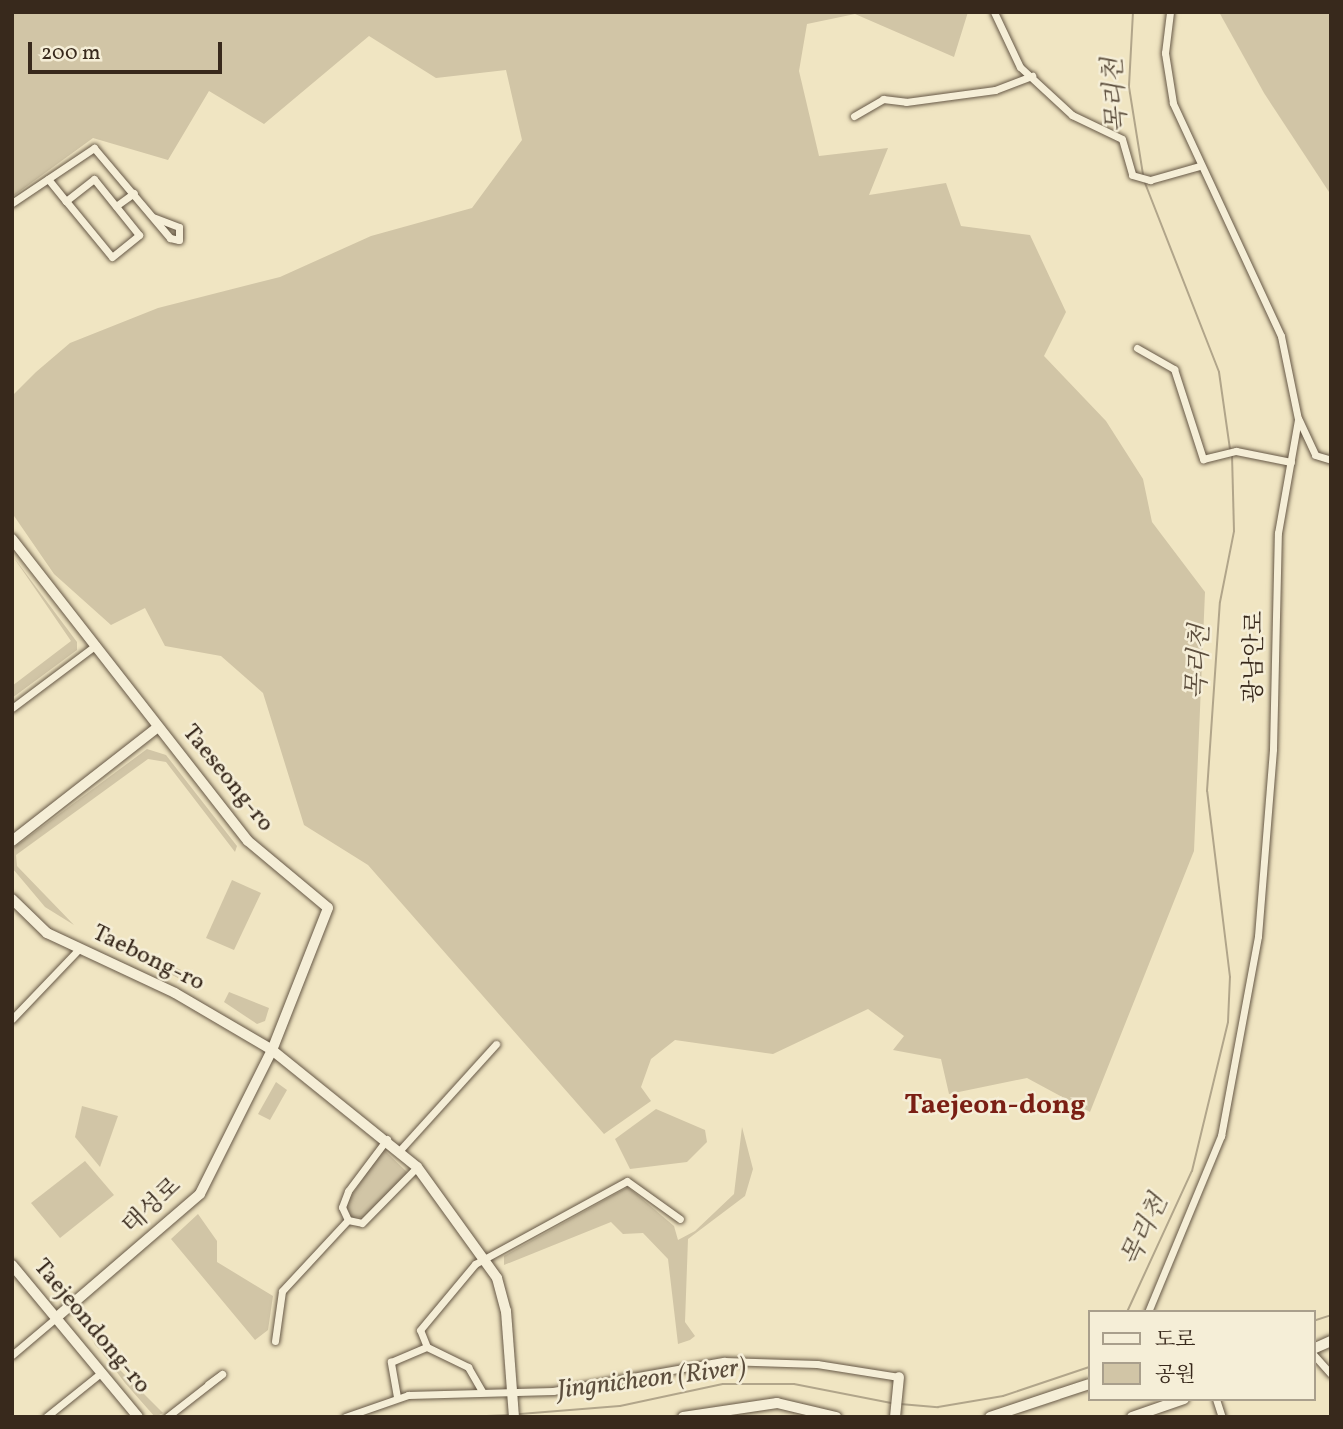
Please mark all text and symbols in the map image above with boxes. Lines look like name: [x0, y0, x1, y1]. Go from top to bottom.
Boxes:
scale bar: [32, 28, 226, 72]
text: 200 m: [41, 39, 101, 68]
water label: 목리천: [1099, 56, 1135, 134]
street label: 광남안로: [1241, 610, 1271, 704]
water label: 목리천: [1182, 624, 1218, 700]
street label: Taeseong-ro: [175, 719, 279, 839]
street label: Taebong-ro: [87, 919, 209, 999]
district label: Taejeon-dong: [904, 1089, 1086, 1123]
street label: 태성로: [118, 1173, 188, 1241]
water label: 목리천: [1116, 1190, 1176, 1272]
street label: Taejeondong-ro: [26, 1254, 156, 1400]
legend: [1088, 1310, 1315, 1401]
text: 도로: [1155, 1326, 1196, 1355]
water label: Jingnicheon (River): [556, 1353, 748, 1407]
text: 공원: [1155, 1361, 1196, 1390]

